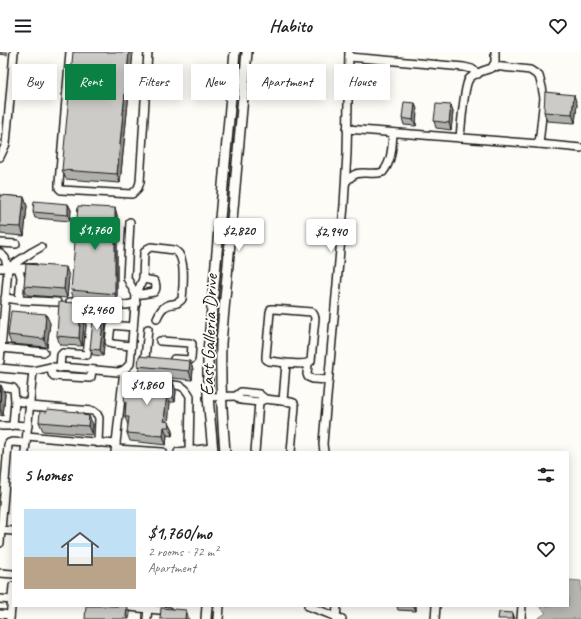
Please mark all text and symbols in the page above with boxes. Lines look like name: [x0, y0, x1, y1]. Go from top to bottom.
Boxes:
icon: menu: [12, 15, 34, 37]
text: Habito: [269, 15, 312, 37]
icon: heart: [547, 15, 569, 37]
chip: Buy: [12, 64, 57, 100]
chip: Rent: [65, 64, 116, 100]
chip: Filters: [124, 64, 183, 100]
chip: New: [191, 64, 239, 100]
chip: Apartment: [247, 64, 326, 100]
chip: House: [334, 64, 390, 100]
pin: $1,760: [62, 217, 128, 251]
pin: $2,820: [206, 218, 272, 252]
pin: $2,940: [298, 219, 364, 253]
text: $1,760: [79, 222, 111, 238]
text: $2,820: [223, 223, 255, 239]
text: $2,940: [315, 224, 347, 240]
street label: East Galleria Drive: [195, 272, 223, 396]
pin: $2,460: [64, 297, 130, 331]
text: $2,460: [81, 302, 113, 318]
pin: $1,860: [114, 372, 180, 406]
text: $1,860: [131, 377, 163, 393]
icon: filters: [535, 464, 557, 486]
text: 5 homes: [24, 465, 72, 486]
text: $1,760/mo: [148, 523, 212, 544]
icon: home: [56, 525, 104, 573]
icon: heart: [535, 538, 557, 560]
text: 2 rooms · 72 m²: [148, 544, 218, 560]
text: Apartment: [148, 560, 196, 576]

